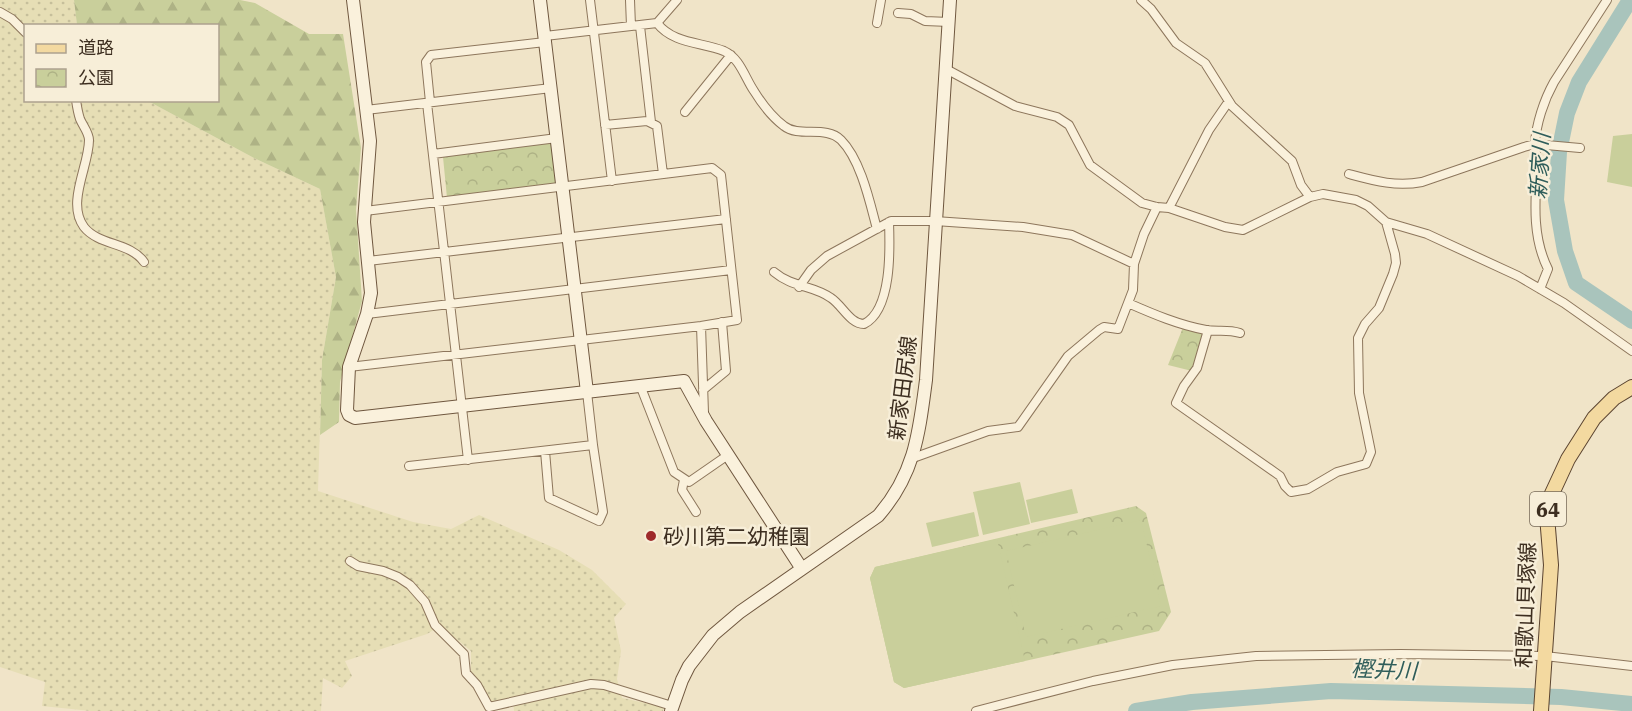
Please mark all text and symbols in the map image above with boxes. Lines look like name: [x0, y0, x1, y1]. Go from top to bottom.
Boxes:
legend: [24, 24, 219, 102]
text: 道路: [78, 36, 114, 59]
text: 公園: [78, 66, 114, 89]
water label: 新家川: [1522, 130, 1556, 200]
street label: 新家田尻線: [882, 334, 922, 442]
road number: 64: [1530, 492, 1566, 526]
place label: 砂川第二幼稚園: [663, 522, 810, 550]
marker: 砂川第二幼稚園: [644, 529, 658, 543]
street label: 和歌山貝塚線: [1509, 542, 1541, 668]
water label: 樫井川: [1351, 653, 1419, 685]

